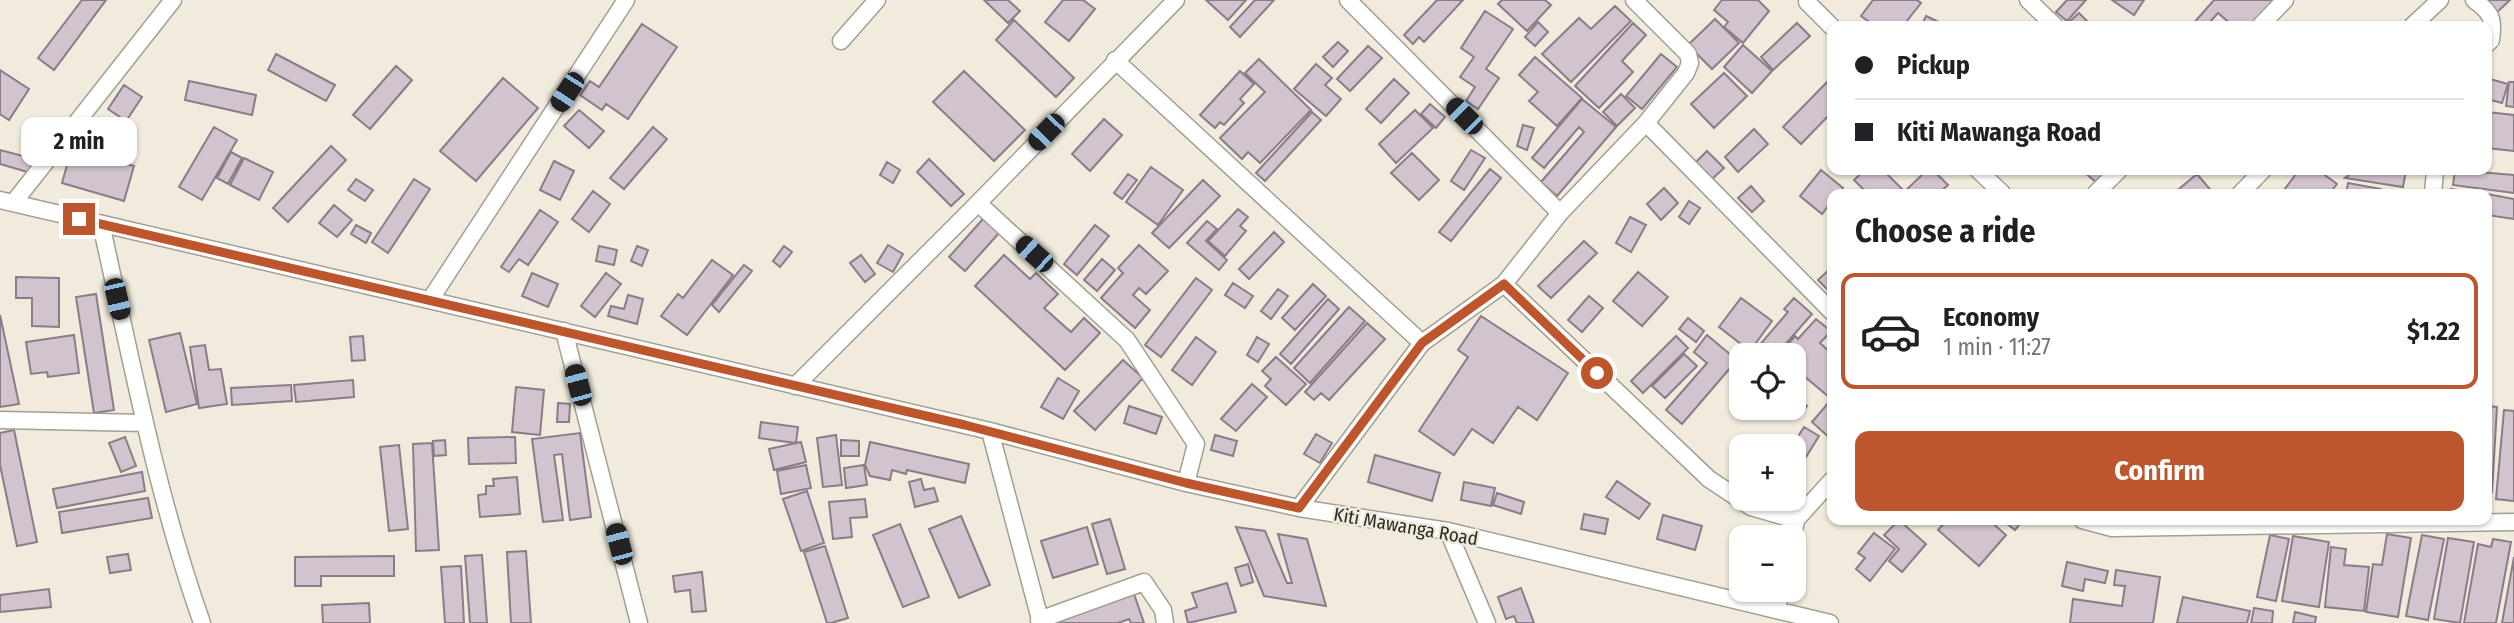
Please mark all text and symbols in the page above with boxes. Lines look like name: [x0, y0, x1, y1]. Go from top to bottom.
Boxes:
text: Pickup: [1897, 50, 1970, 81]
car: [547, 69, 588, 115]
car: [1442, 94, 1487, 138]
car: [1024, 110, 1069, 154]
text: Kiti Mawanga Road: [1897, 117, 2101, 148]
callout: 2 min: [21, 118, 137, 166]
text: 2 min: [54, 127, 105, 155]
route end: [63, 203, 95, 235]
text: Choose a ride: [1855, 212, 2036, 250]
car: [1012, 232, 1057, 276]
car: [103, 276, 132, 322]
icon: car: [1859, 300, 1922, 363]
text: Economy: [1943, 302, 2039, 333]
text: $1.22: [2407, 316, 2460, 347]
text: 1 min · 11:27: [1943, 333, 2050, 361]
map controls: [1729, 343, 1806, 602]
button: locate: [1729, 343, 1806, 420]
route start: [1581, 357, 1613, 389]
car: [563, 362, 594, 408]
button: Confirm: [1855, 431, 2464, 511]
button: +: [1729, 434, 1806, 511]
street label: Kiti Mawanga Road: [1332, 502, 1480, 551]
car: [604, 521, 635, 567]
button: −: [1729, 525, 1806, 602]

